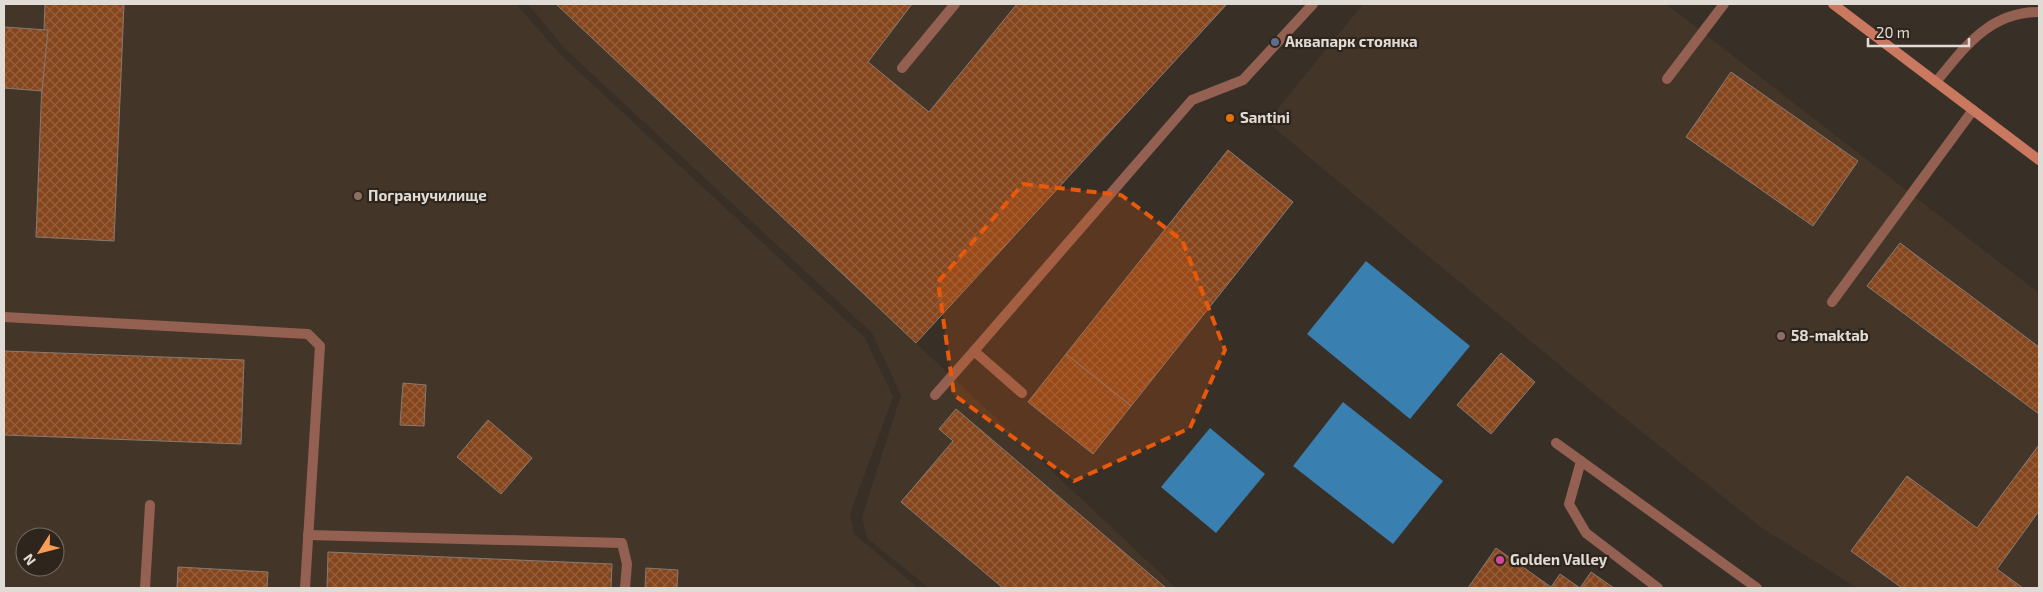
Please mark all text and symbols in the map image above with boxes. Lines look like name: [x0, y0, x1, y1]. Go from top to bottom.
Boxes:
scale bar: [1868, 15, 1969, 47]
text: 20 m: [1876, 23, 1910, 41]
place label: Аквапарк стоянка: [1285, 32, 1418, 50]
marker: Аквапарк стоянка: [1269, 36, 1281, 48]
place label: Santini: [1240, 108, 1290, 126]
marker: Santini: [1224, 112, 1236, 124]
place label: Погранучилище: [368, 186, 487, 204]
marker: Погранучилище: [352, 190, 364, 202]
place label: 58-maktab: [1791, 326, 1869, 344]
marker: 58-maktab: [1775, 330, 1787, 342]
north arrow: [15, 527, 65, 577]
place label: Golden Valley: [1510, 550, 1608, 569]
text: N: [19, 551, 39, 569]
marker: Golden Valley: [1494, 554, 1506, 566]

